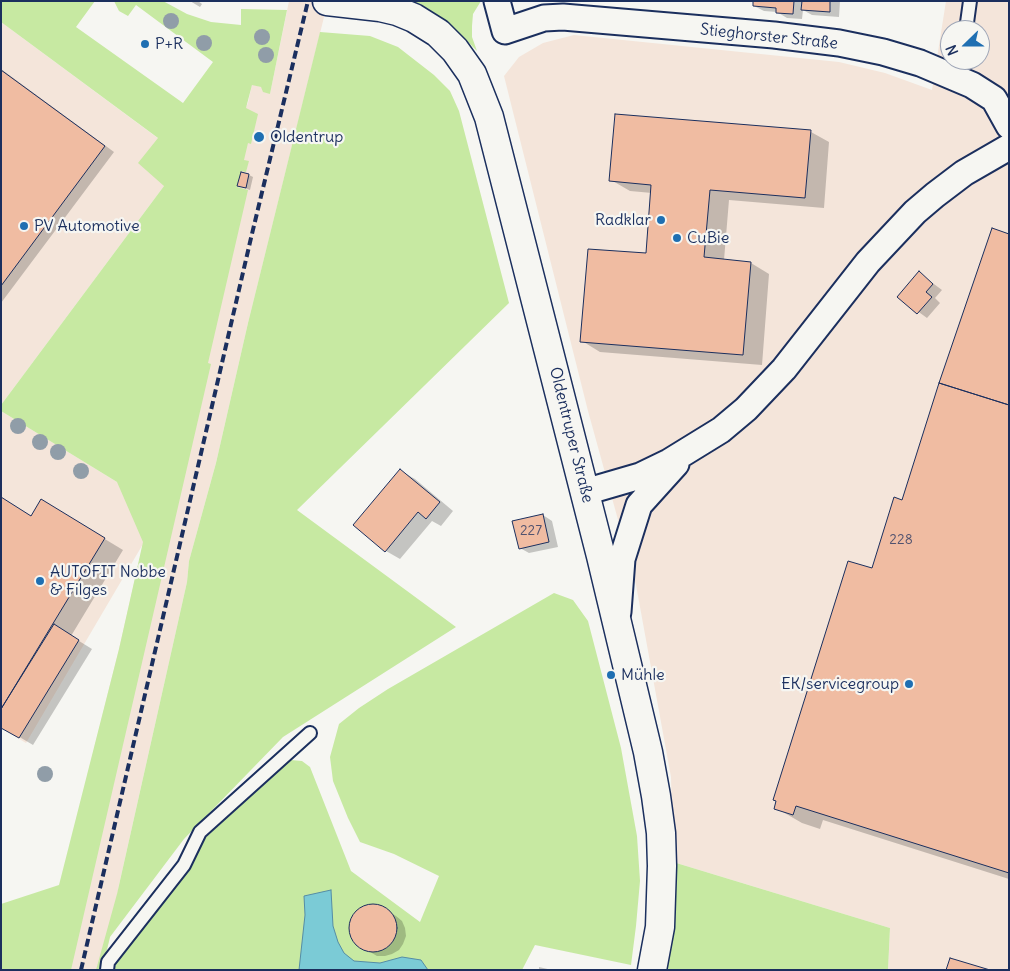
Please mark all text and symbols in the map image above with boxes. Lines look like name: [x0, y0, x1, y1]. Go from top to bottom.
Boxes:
street label: Stieghorster Straße: [699, 20, 839, 54]
north arrow: [940, 20, 990, 70]
place label: P+R: [155, 34, 183, 54]
marker: P+R: [139, 38, 151, 50]
text: N: [942, 42, 962, 58]
place label: Oldentrup: [270, 127, 343, 147]
marker: Oldentrup: [252, 130, 266, 144]
place label: Radklar: [595, 210, 651, 230]
marker: Radklar: [655, 214, 667, 226]
place label: PV Automotive: [34, 216, 140, 236]
marker: PV Automotive: [18, 220, 30, 232]
place label: CuBie: [687, 228, 729, 248]
marker: CuBie: [671, 232, 683, 244]
street label: Oldentruper Straße: [545, 365, 597, 505]
house number: 227: [520, 523, 542, 539]
house number: 228: [889, 532, 913, 548]
place label: AUTOFIT Nobbe & Filges: [50, 562, 166, 600]
marker: AUTOFIT Nobbe & Filges: [34, 575, 46, 587]
place label: Mühle: [621, 665, 665, 685]
marker: Mühle: [605, 669, 617, 681]
place label: EK/servicegroup: [781, 674, 899, 694]
marker: EK/servicegroup: [903, 678, 915, 690]

